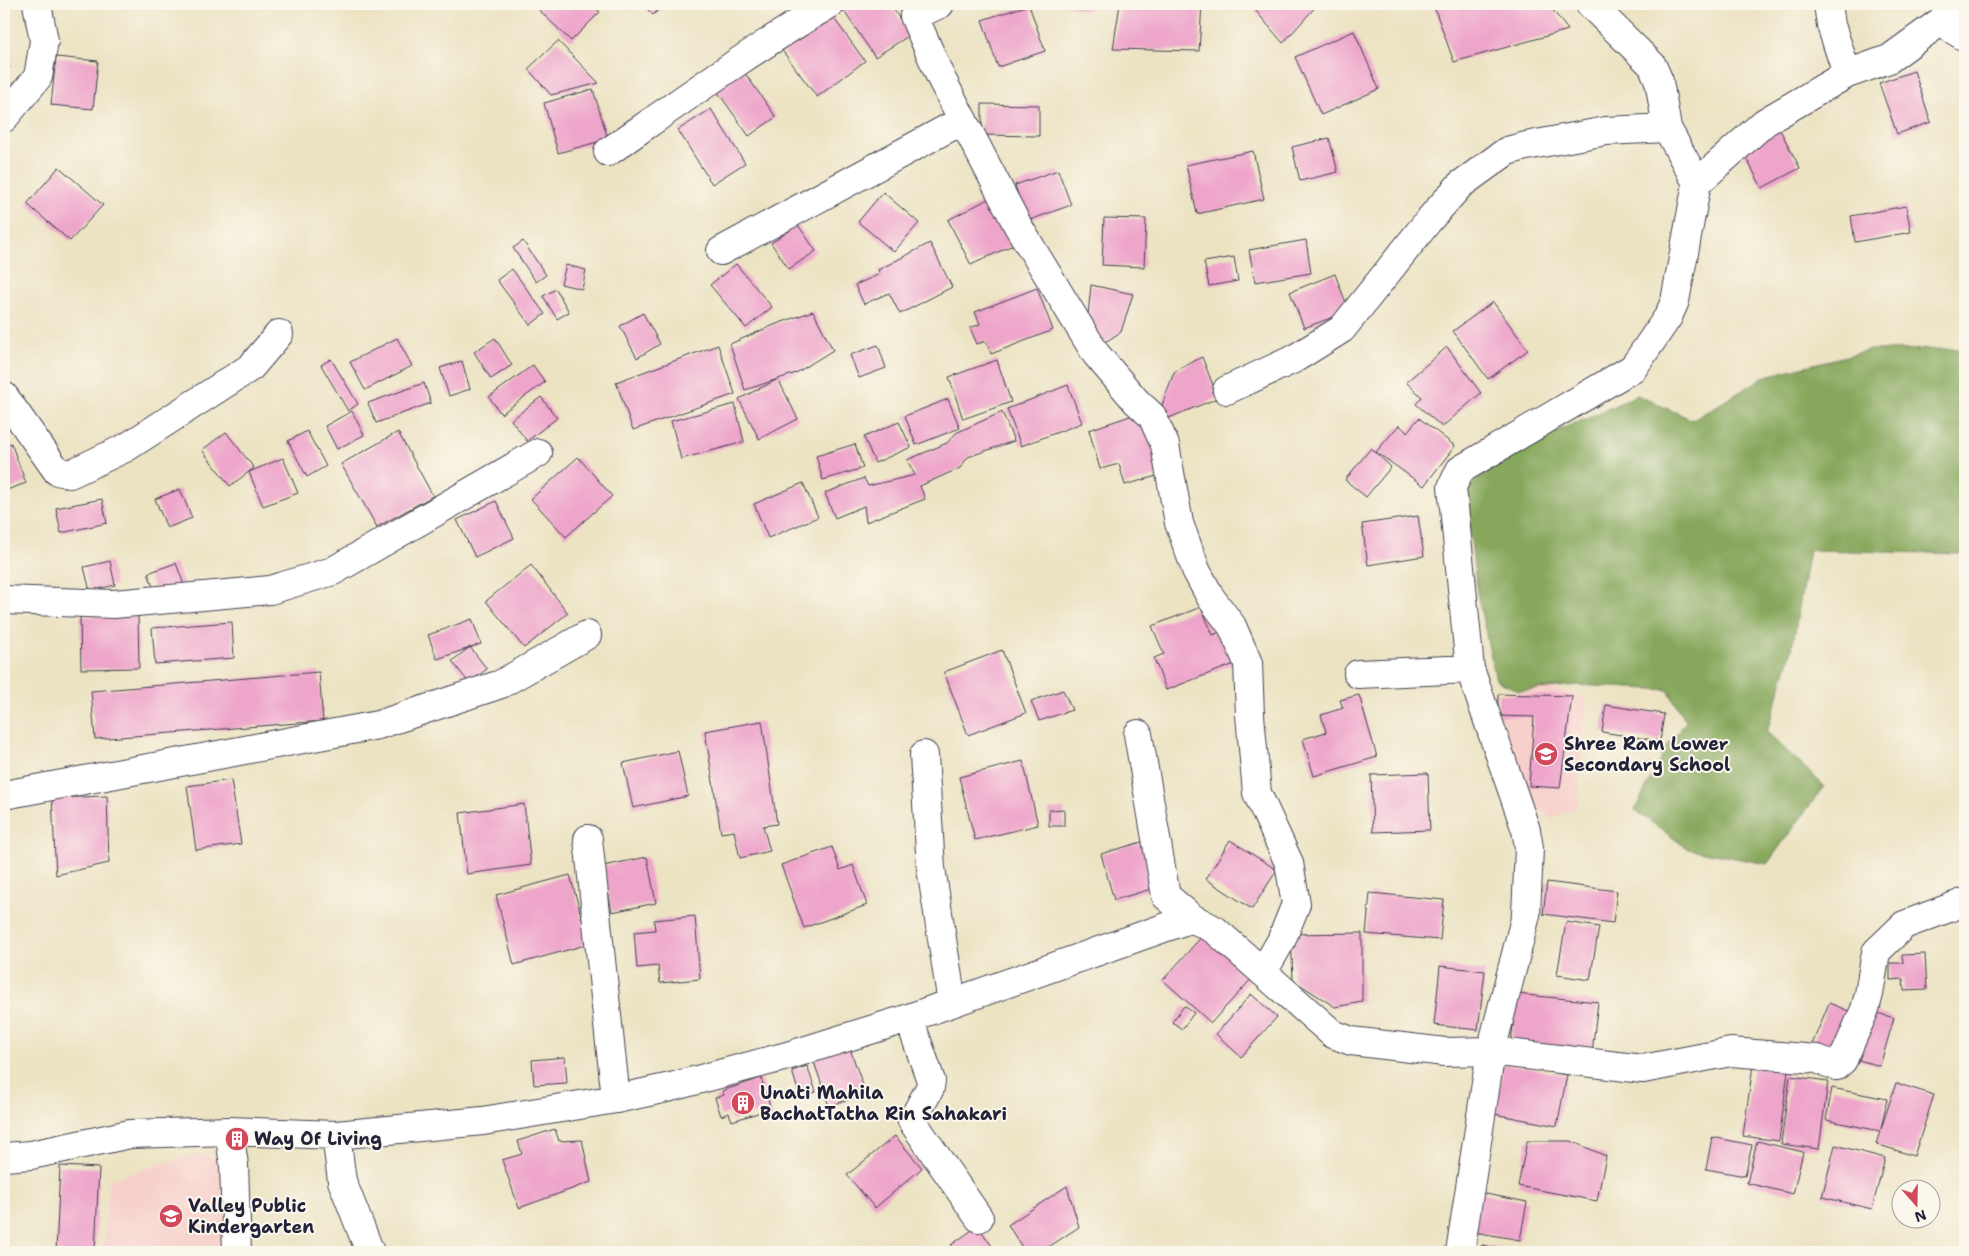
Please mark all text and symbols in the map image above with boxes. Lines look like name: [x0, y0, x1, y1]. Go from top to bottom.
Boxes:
place label: Shree Ram Lower Secondary School: [1564, 732, 1730, 777]
school or university icon: Shree Ram Lower Secondary School: [1533, 741, 1559, 767]
place label: Unati Mahila BachatTatha Rin Sahakari: [760, 1081, 1007, 1126]
building icon: Unati Mahila BachatTatha Rin Sahakari: [730, 1090, 756, 1116]
building icon: Way Of Living: [224, 1126, 250, 1152]
place label: Way Of Living: [254, 1127, 382, 1151]
north arrow: [1892, 1178, 1942, 1228]
place label: Valley Public Kindergarten: [188, 1194, 314, 1239]
school or university icon: Valley Public Kindergarten: [158, 1203, 184, 1229]
text: N: [1912, 1206, 1929, 1227]

